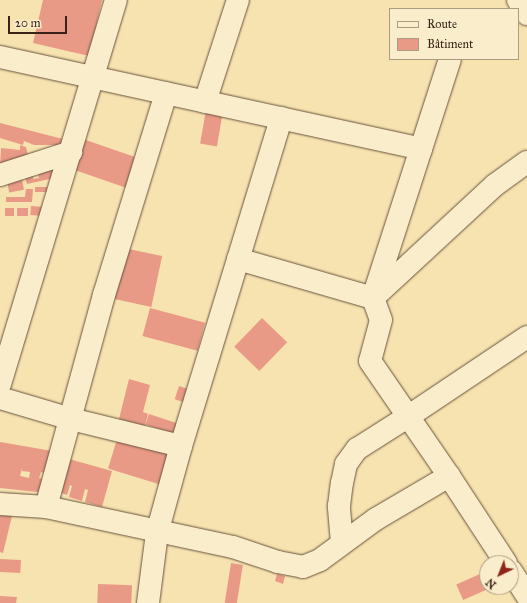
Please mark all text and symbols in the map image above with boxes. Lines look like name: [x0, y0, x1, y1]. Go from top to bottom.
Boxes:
scale bar: [10, 8, 69, 34]
legend: [389, 8, 519, 60]
text: 20 m: [15, 16, 41, 30]
text: Route: [427, 17, 457, 31]
text: Bâtiment: [427, 37, 473, 51]
north arrow: [479, 555, 519, 595]
text: N: [483, 575, 499, 591]

